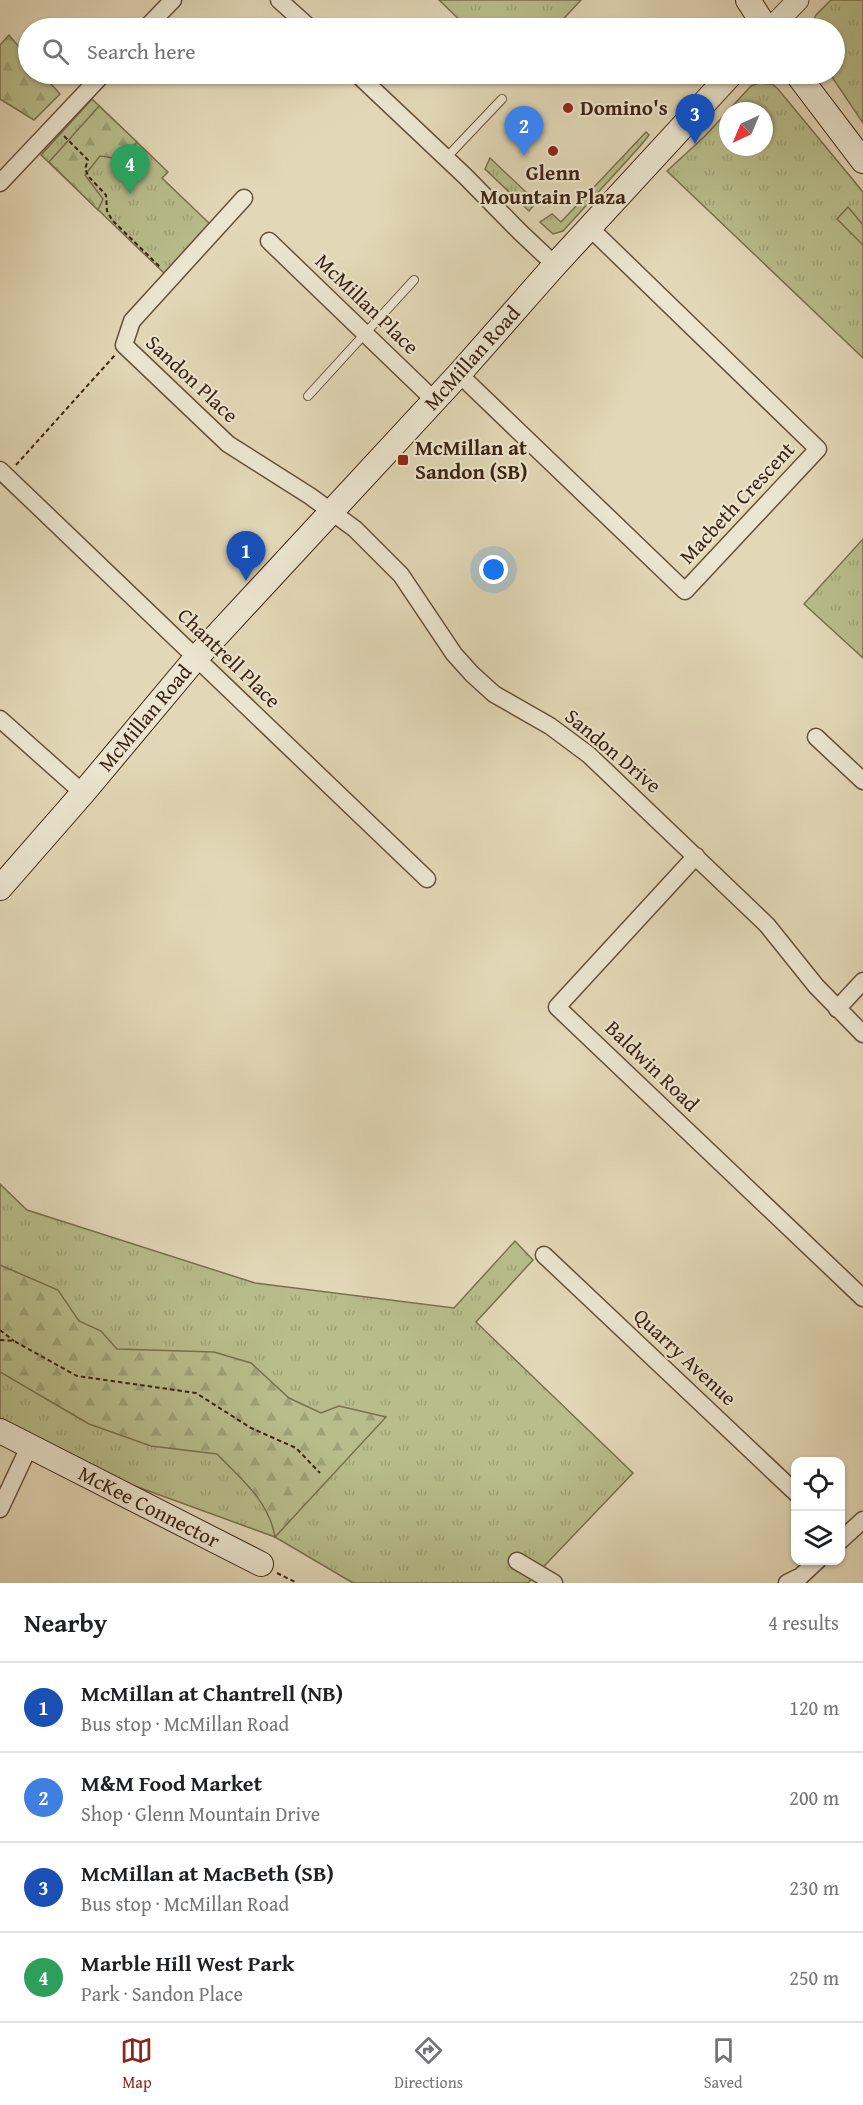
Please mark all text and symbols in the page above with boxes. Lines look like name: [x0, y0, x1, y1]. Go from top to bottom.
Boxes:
search box: [18, 18, 845, 84]
icon: search: [39, 35, 72, 68]
text: Search here: [87, 35, 196, 67]
place label: Domino's: [580, 92, 668, 123]
pin: 3: [676, 94, 714, 144]
marker: Domino's: [561, 101, 575, 115]
north arrow: [719, 102, 773, 156]
pin: 2: [504, 106, 544, 156]
pin: 4: [110, 144, 150, 194]
marker: Glenn Mountain Plaza: [546, 144, 560, 158]
place label: Glenn Mountain Plaza: [480, 157, 626, 212]
street label: McMillan Place: [308, 246, 426, 361]
street label: McMillan Road: [416, 298, 528, 417]
street label: Sandon Place: [139, 328, 246, 430]
place label: McMillan at Sandon (SB): [415, 432, 528, 487]
street label: Macbeth Crescent: [672, 434, 802, 571]
marker: McMillan at Sandon (SB): [396, 453, 410, 467]
pin: 1: [226, 532, 266, 581]
your location: [479, 555, 508, 584]
street label: Chantrell Place: [171, 600, 288, 715]
street label: McMillan Road: [90, 657, 199, 778]
street label: Sandon Drive: [558, 701, 668, 800]
street label: Baldwin Road: [598, 1013, 707, 1119]
street label: Quarry Avenue: [627, 1301, 744, 1413]
map controls: [791, 1457, 845, 1565]
button: locate: [791, 1457, 845, 1511]
street label: McKee Connector: [73, 1458, 226, 1556]
button: layers: [791, 1511, 845, 1565]
text: Nearby: [24, 1603, 107, 1642]
text: 4 results: [768, 1608, 839, 1637]
text: McMillan at Chantrell (NB): [81, 1677, 343, 1709]
text: 1: [38, 1693, 49, 1722]
text: 120 m: [789, 1693, 839, 1722]
text: Bus stop · McMillan Road: [81, 1709, 289, 1738]
text: M&M Food Market: [81, 1767, 262, 1799]
text: 2: [38, 1783, 49, 1812]
text: 200 m: [789, 1783, 839, 1812]
text: Shop · Glenn Mountain Drive: [81, 1799, 320, 1828]
text: McMillan at MacBeth (SB): [81, 1857, 334, 1889]
text: 3: [38, 1873, 49, 1902]
text: 230 m: [789, 1873, 839, 1902]
text: Bus stop · McMillan Road: [81, 1889, 289, 1918]
text: Marble Hill West Park: [81, 1947, 294, 1979]
text: 4: [38, 1963, 49, 1992]
text: 250 m: [789, 1963, 839, 1992]
text: Park · Sandon Place: [81, 1979, 243, 2008]
tab: Map: [120, 2034, 153, 2094]
tab: Directions: [394, 2034, 463, 2094]
tab: Saved: [704, 2034, 743, 2094]

